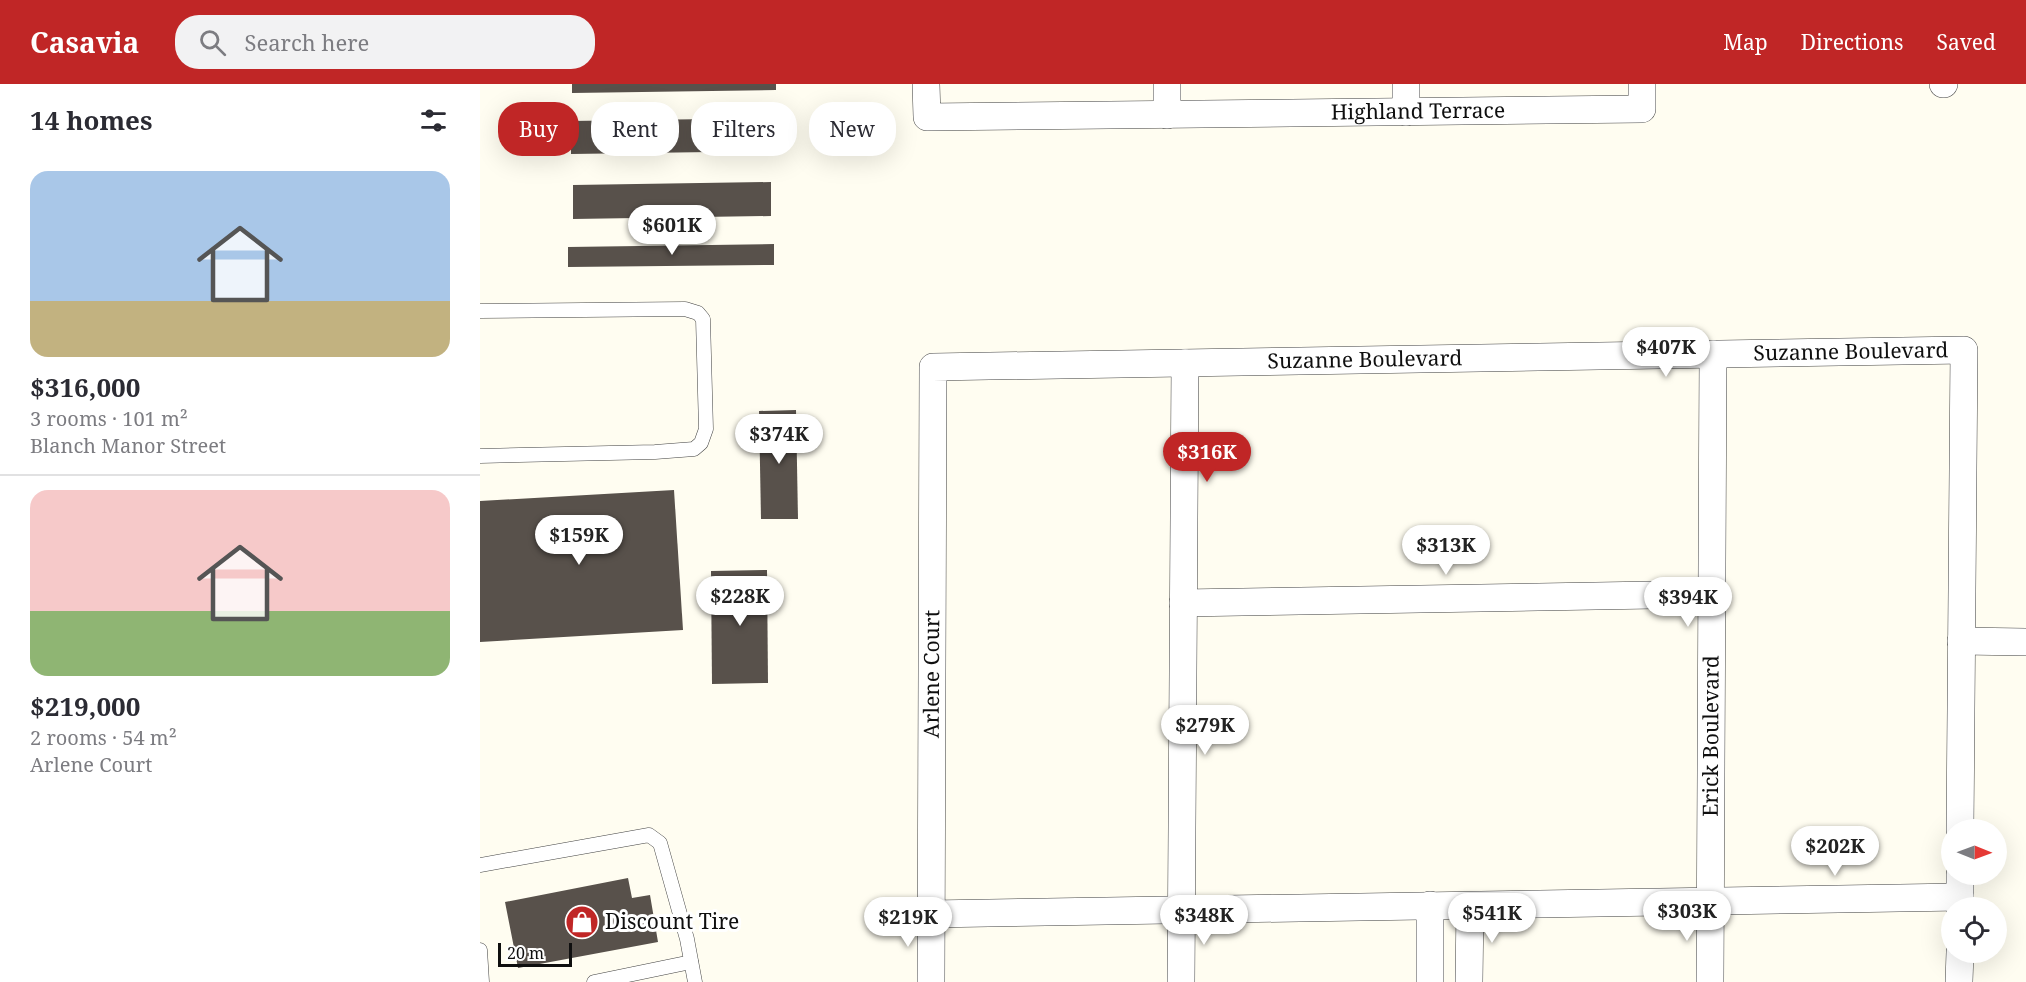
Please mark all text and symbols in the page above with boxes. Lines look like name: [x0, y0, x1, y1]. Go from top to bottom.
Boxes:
search box: [175, 15, 595, 69]
text: Casavia: [30, 23, 139, 61]
icon: search: [196, 26, 229, 59]
text: Search here: [244, 27, 369, 57]
text: Map: [1723, 28, 1768, 56]
text: Directions: [1801, 28, 1903, 56]
text: Saved: [1936, 28, 1996, 56]
street label: Highland Terrace: [1331, 96, 1505, 125]
text: 14 homes: [30, 102, 152, 138]
chip: Buy: [498, 102, 579, 156]
chip: Rent: [591, 102, 679, 156]
chip: Filters: [691, 102, 797, 156]
chip: New: [809, 102, 896, 156]
icon: filters: [417, 104, 450, 137]
pin: $601K: [630, 205, 714, 256]
icon: home: [186, 210, 294, 318]
text: $601K: [642, 211, 702, 238]
pin: $407K: [1624, 327, 1708, 378]
text: $407K: [1636, 333, 1696, 360]
street label: Suzanne Boulevard: [1753, 335, 1949, 366]
street label: Suzanne Boulevard: [1267, 343, 1463, 374]
text: $316,000: [30, 369, 140, 405]
text: 3 rooms · 101 m²: [30, 405, 188, 432]
pin: $374K: [737, 414, 821, 465]
text: $374K: [749, 420, 809, 447]
text: Blanch Manor Street: [30, 432, 226, 459]
pin: $316K: [1165, 432, 1249, 483]
text: $316K: [1177, 438, 1237, 465]
pin: $159K: [537, 515, 621, 566]
text: $159K: [549, 521, 609, 548]
pin: $313K: [1404, 525, 1488, 576]
icon: home: [186, 529, 294, 637]
text: $313K: [1416, 531, 1476, 558]
pin: $228K: [698, 576, 782, 627]
pin: $394K: [1646, 577, 1730, 628]
text: $228K: [710, 582, 770, 609]
text: $394K: [1658, 583, 1718, 610]
street label: Arlene Court: [917, 610, 945, 738]
street label: Erick Boulevard: [1696, 655, 1725, 817]
text: $219,000: [30, 688, 140, 724]
pin: $279K: [1163, 705, 1247, 756]
text: $279K: [1175, 711, 1235, 738]
text: 2 rooms · 54 m²: [30, 724, 177, 751]
text: Arlene Court: [30, 751, 152, 778]
north arrow: [1941, 819, 2007, 885]
map controls: [1941, 819, 2007, 963]
pin: $202K: [1793, 826, 1877, 877]
text: $202K: [1805, 832, 1865, 859]
pin: $303K: [1645, 891, 1729, 942]
pin: $541K: [1450, 893, 1534, 944]
pin: $348K: [1162, 895, 1246, 946]
pin: $219K: [866, 897, 950, 948]
text: $303K: [1657, 897, 1717, 924]
button: locate: [1941, 897, 2007, 963]
text: $541K: [1462, 899, 1522, 926]
text: $348K: [1174, 901, 1234, 928]
text: $219K: [878, 903, 938, 930]
shop icon: Discount Tire: [564, 904, 600, 940]
place label: Discount Tire: [605, 907, 739, 935]
scale bar: [498, 940, 572, 968]
text: 20 m: [507, 942, 544, 964]

